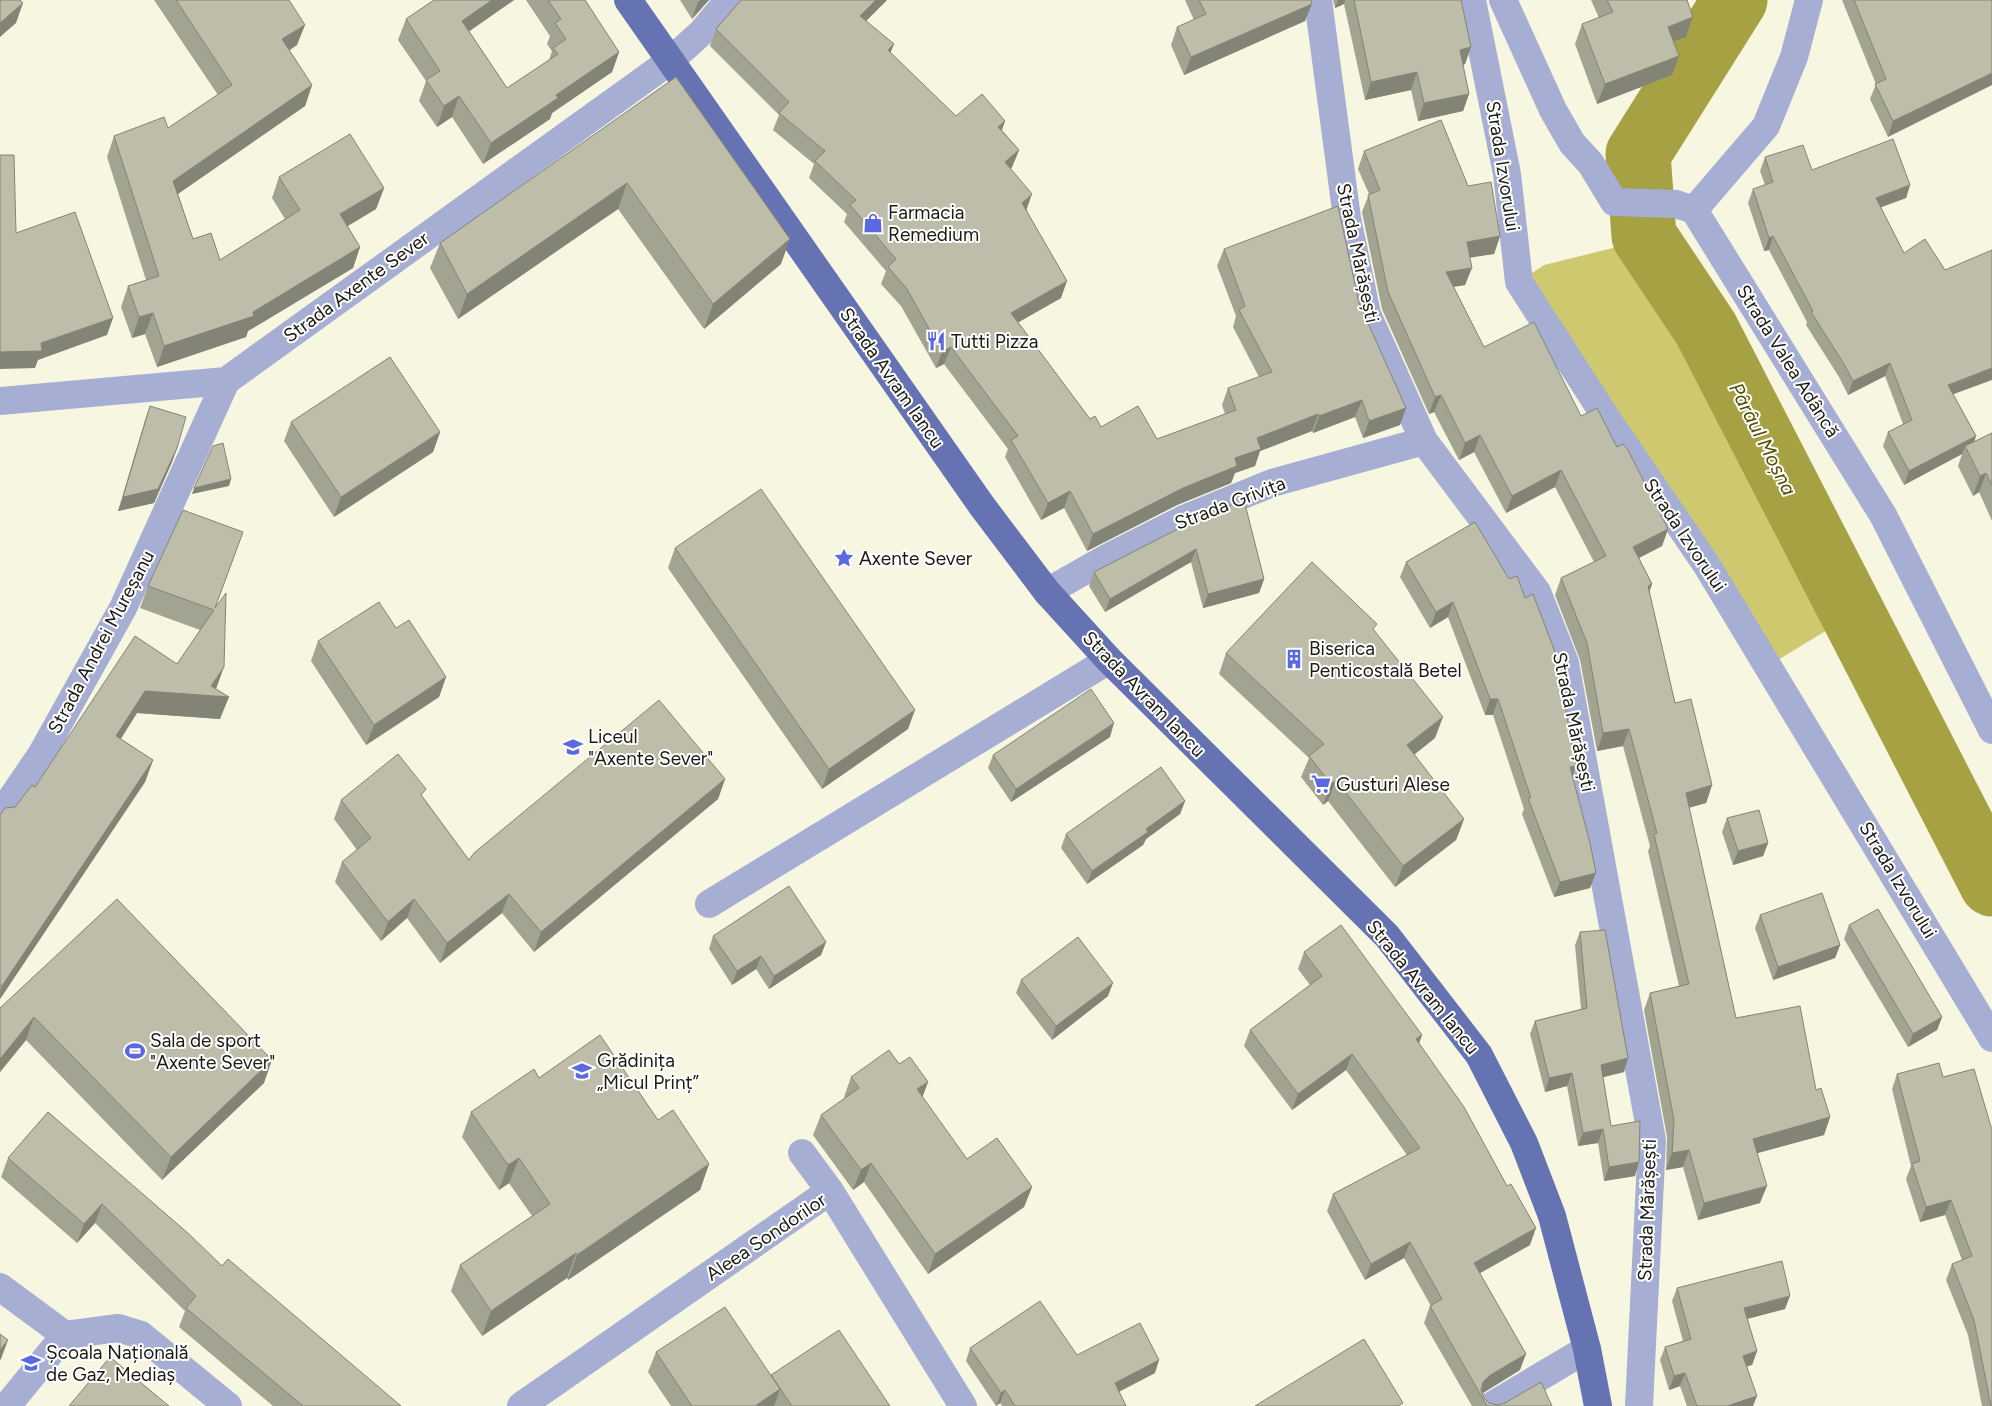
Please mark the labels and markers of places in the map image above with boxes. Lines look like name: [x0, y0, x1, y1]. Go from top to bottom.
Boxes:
place label: Farmacia Remedium: [888, 201, 979, 246]
shop icon: Farmacia Remedium: [862, 212, 884, 234]
restaurant icon: Tutti Pizza: [925, 330, 947, 352]
place label: Tutti Pizza: [951, 330, 1038, 353]
place icon: Axente Sever: [833, 547, 855, 569]
place label: Axente Sever: [859, 547, 973, 570]
place label: Biserica Penticostală Betel: [1309, 637, 1462, 682]
building icon: Biserica Penticostală Betel: [1283, 648, 1305, 670]
place label: Liceul "Axente Sever": [588, 725, 713, 770]
school or university icon: Liceul "Axente Sever": [562, 736, 584, 758]
supermarket icon: Gusturi Alese: [1310, 773, 1332, 795]
place label: Gusturi Alese: [1336, 773, 1450, 796]
place label: Sala de sport "Axente Sever": [150, 1029, 275, 1074]
sports icon: Sala de sport "Axente Sever": [124, 1040, 146, 1062]
place label: Grădinița „Micul Prinț”: [597, 1049, 699, 1094]
school or university icon: Grădinița „Micul Prinț”: [571, 1060, 593, 1082]
place label: Școala Națională de Gaz, Mediaș: [46, 1341, 188, 1386]
school or university icon: Școala Națională de Gaz, Mediaș: [20, 1352, 42, 1374]

